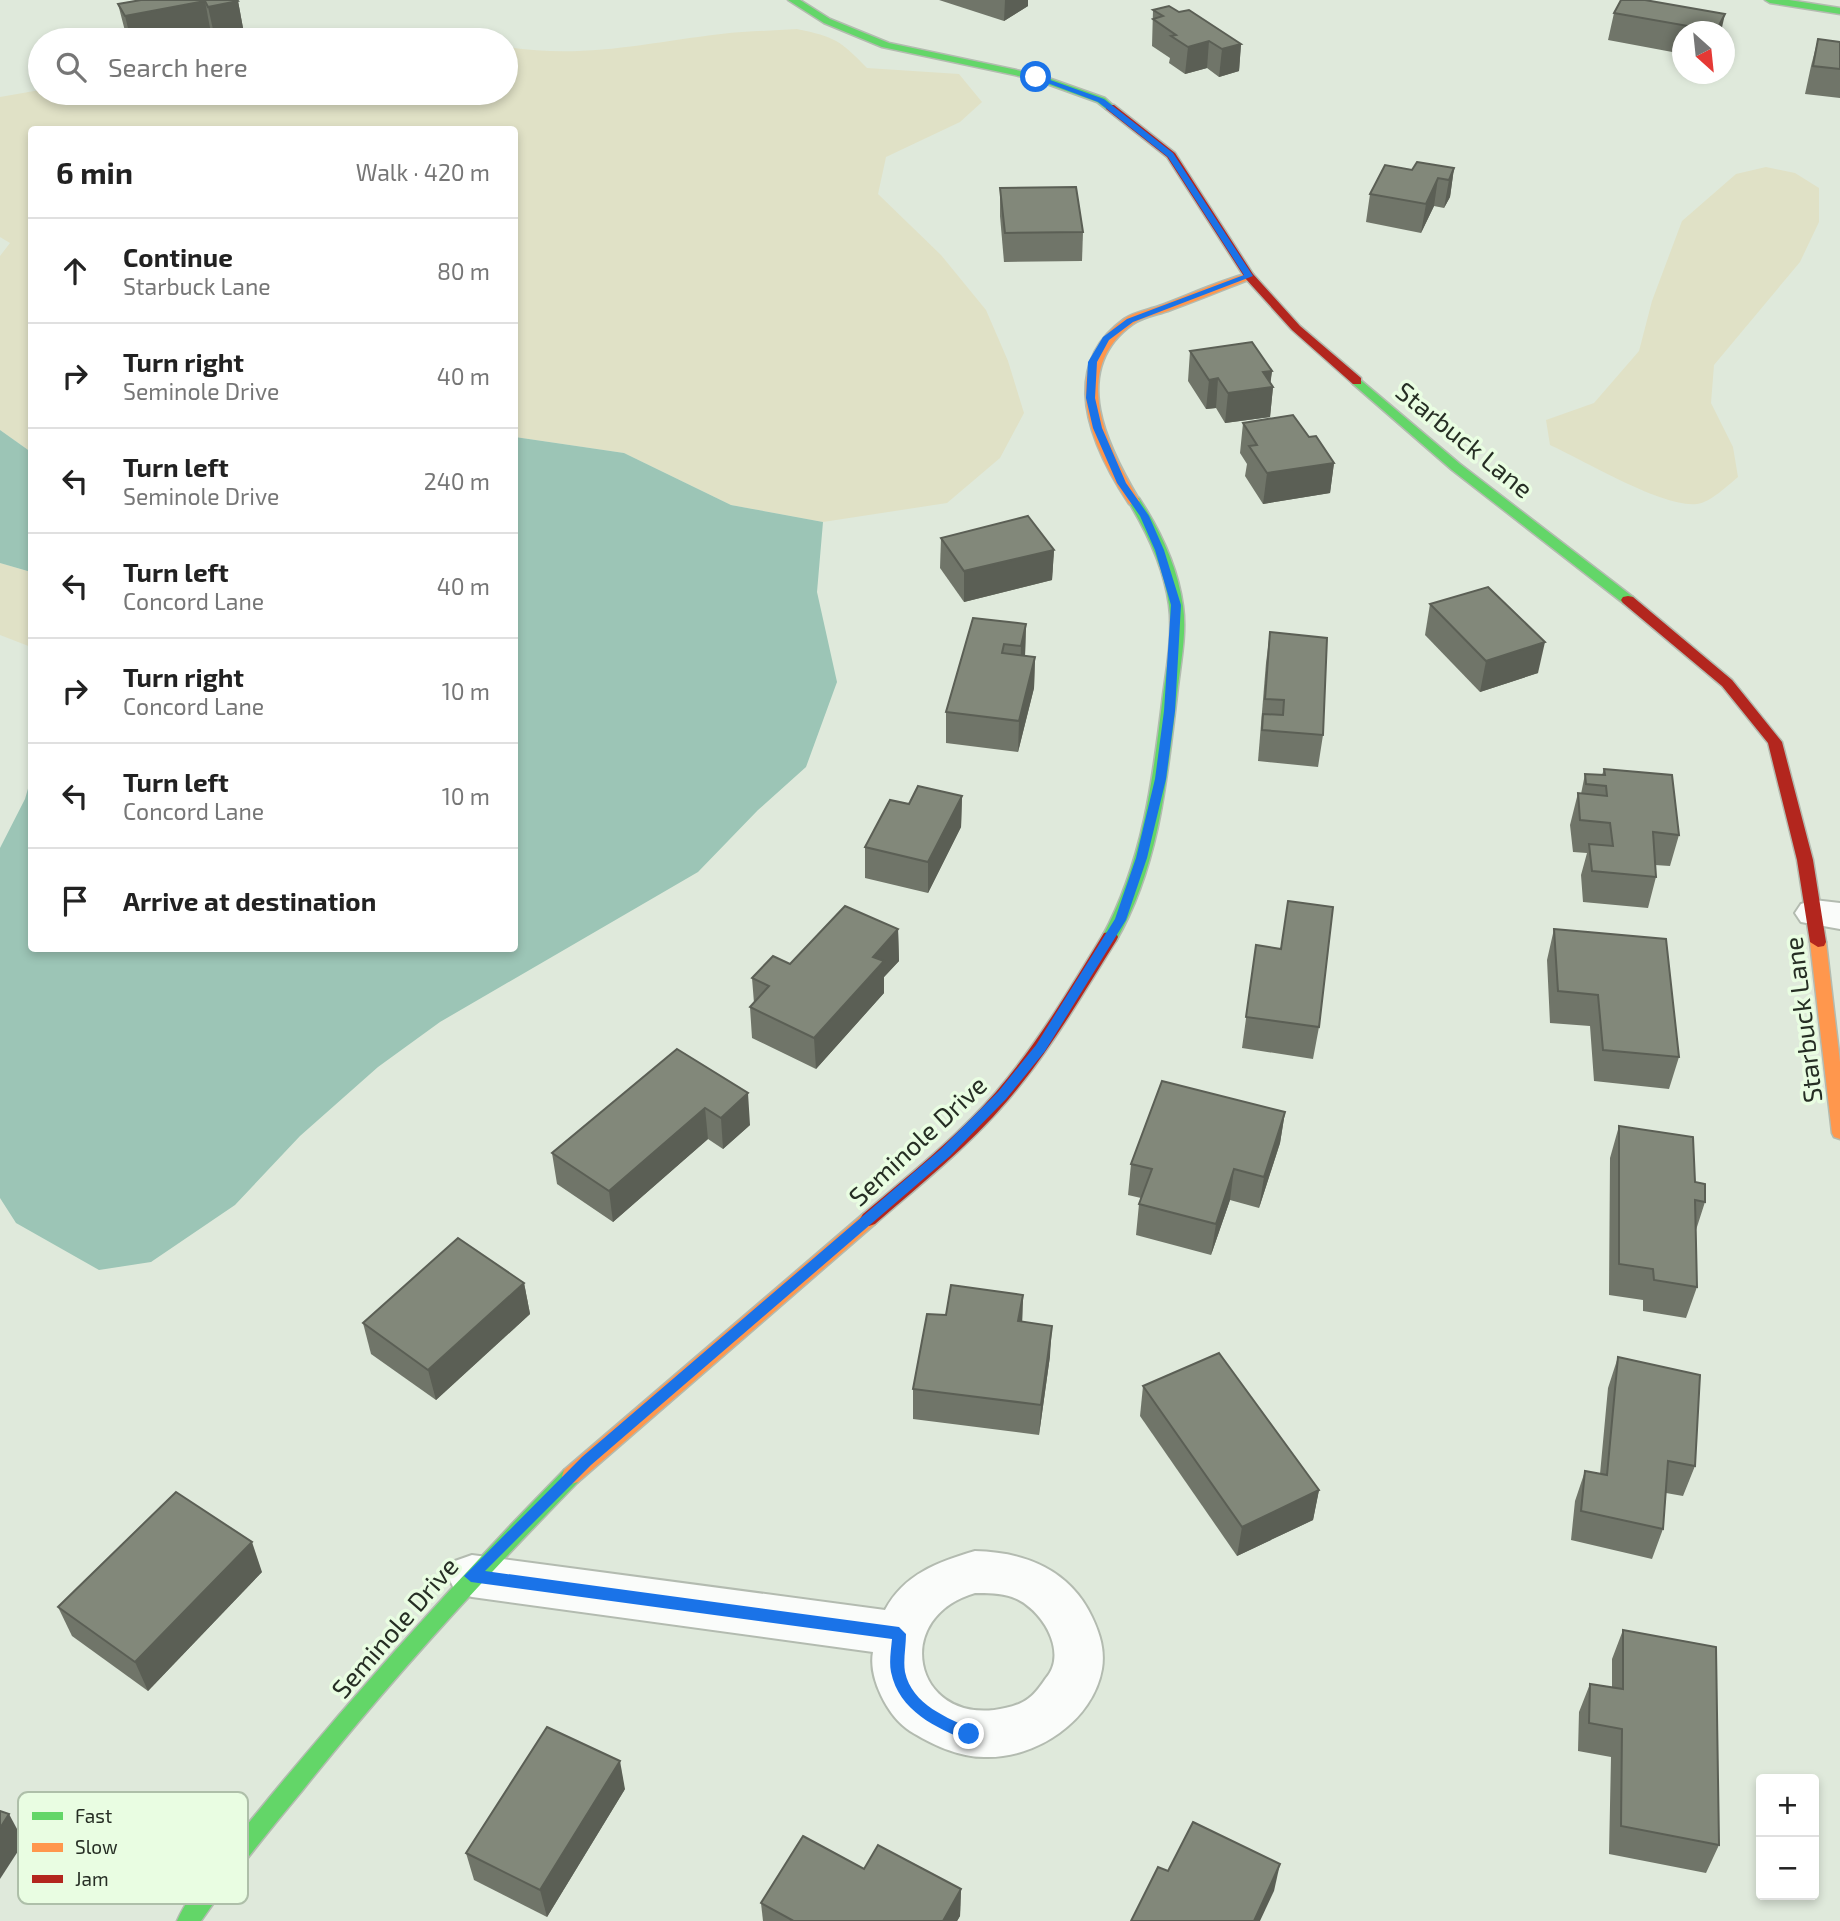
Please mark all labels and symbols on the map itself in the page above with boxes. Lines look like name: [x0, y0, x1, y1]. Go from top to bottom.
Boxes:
north arrow: [1672, 21, 1735, 84]
route start: [1020, 61, 1051, 92]
street label: Starbuck Lane: [1390, 374, 1540, 504]
street label: Starbuck Lane: [1776, 935, 1828, 1105]
street label: Seminole Drive: [842, 1068, 992, 1212]
street label: Seminole Drive: [324, 1550, 464, 1704]
route end: [953, 1718, 984, 1749]
legend: [18, 1792, 248, 1904]
text: Fast: [75, 1804, 112, 1827]
text: Slow: [75, 1835, 118, 1858]
text: Jam: [75, 1867, 109, 1890]

